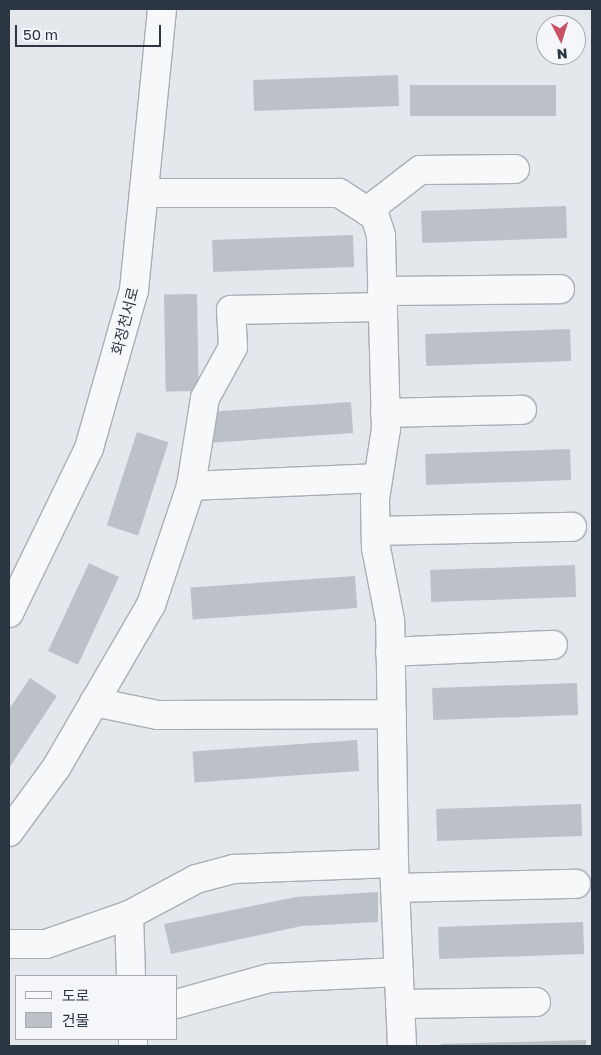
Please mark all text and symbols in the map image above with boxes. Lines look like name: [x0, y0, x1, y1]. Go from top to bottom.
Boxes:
scale bar: [18, 15, 164, 47]
north arrow: [536, 15, 586, 65]
text: 50 m: [23, 25, 58, 43]
text: N: [556, 46, 568, 63]
street label: 화정천서로: [108, 285, 142, 357]
legend: [15, 975, 178, 1040]
text: 도로: [62, 986, 90, 1004]
text: 건물: [62, 1011, 90, 1029]

